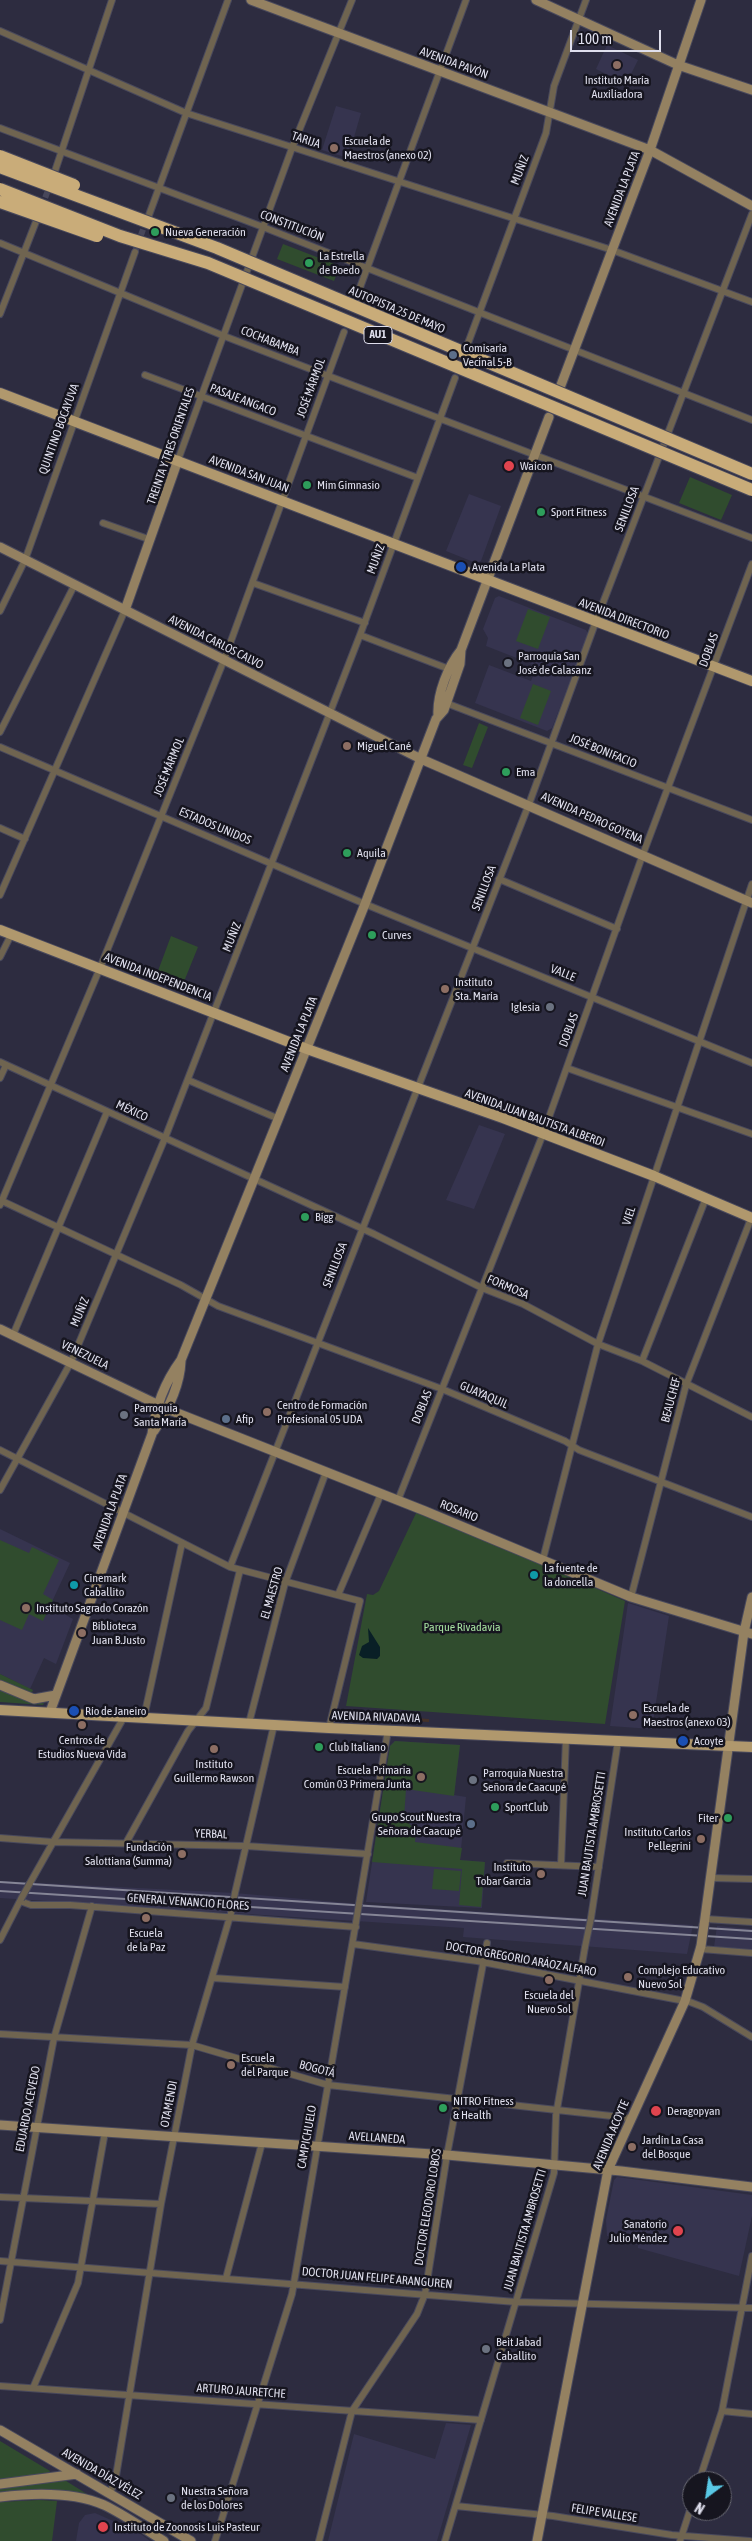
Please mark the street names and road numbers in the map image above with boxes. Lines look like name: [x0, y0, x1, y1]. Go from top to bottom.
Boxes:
street label: AVENIDA PAVÓN: [418, 44, 490, 82]
street label: TARIJA: [290, 129, 322, 151]
street label: AVENIDA LA PLATA: [601, 149, 643, 229]
street label: MUÑIZ: [508, 153, 532, 187]
street label: CONSTITUCIÓN: [258, 207, 326, 245]
street label: AUTOPISTA 25 DE MAYO: [347, 283, 447, 337]
street label: COCHABAMBA: [239, 323, 301, 359]
road number: AU1: [364, 326, 392, 344]
street label: JOSÉ MÁRMOL: [294, 356, 328, 420]
street label: PASAJE ANGACO: [208, 381, 278, 419]
street label: QUINTINO BOCAYUVA: [36, 382, 82, 476]
street label: TREINTA Y TRES ORIENTALES: [144, 386, 198, 506]
street label: AVENIDA SAN JUAN: [207, 452, 291, 496]
street label: SENILLOSA: [612, 484, 642, 534]
street label: MUÑIZ: [364, 542, 388, 576]
street label: AVENIDA DIRECTORIO: [577, 595, 671, 643]
street label: AVENIDA CARLOS CALVO: [166, 612, 266, 672]
street label: DOBLAS: [696, 631, 722, 669]
street label: JOSÉ BONIFACIO: [567, 731, 639, 771]
street label: JOSÉ MÁRMOL: [151, 735, 187, 799]
street label: AVENIDA PEDRO GOYENA: [539, 789, 645, 847]
street label: ESTADOS UNIDOS: [177, 804, 253, 848]
street label: SENILLOSA: [469, 863, 499, 913]
street label: MUÑIZ: [220, 920, 244, 954]
street label: AVENIDA INDEPENDENCIA: [102, 950, 214, 1004]
street label: VALLE: [548, 961, 578, 985]
street label: AVENIDA LA PLATA: [277, 994, 321, 1074]
street label: DOBLAS: [556, 1011, 582, 1049]
street label: AVENIDA JUAN BAUTISTA ALBERDI: [463, 1086, 607, 1150]
street label: MÉXICO: [114, 1097, 150, 1125]
street label: VIEL: [619, 1205, 639, 1227]
street label: SENILLOSA: [320, 1240, 350, 1290]
street label: FORMOSA: [485, 1272, 531, 1302]
street label: MUÑIZ: [67, 1295, 93, 1329]
street label: VENEZUELA: [59, 1337, 111, 1373]
street label: BEAUCHEF: [658, 1376, 684, 1424]
street label: GUAYAQUIL: [458, 1378, 510, 1412]
street label: DOBLAS: [409, 1388, 435, 1426]
street label: AVENIDA LA PLATA: [90, 1472, 130, 1552]
street label: ROSARIO: [438, 1497, 480, 1525]
street label: EL MAESTRO: [258, 1565, 286, 1621]
street label: AVENIDA RIVADAVIA: [331, 1708, 421, 1726]
street label: JUAN BAUTISTA AMBROSETTI: [575, 1771, 609, 1897]
street label: YERBAL: [194, 1826, 228, 1842]
street label: GENERAL VENANCIO FLORES: [126, 1891, 250, 1913]
street label: DOCTOR GREGORIO ARÁOZ ALFARO: [445, 1939, 597, 1979]
street label: BOGOTÁ: [298, 2057, 336, 2081]
street label: EDUARDO ACEVEDO: [13, 2065, 43, 2153]
street label: OTAMENDI: [157, 2079, 181, 2129]
street label: AVENIDA ACOYTE: [590, 2098, 632, 2172]
street label: CAMPICHUELO: [294, 2104, 320, 2170]
street label: AVELLANEDA: [348, 2129, 406, 2147]
street label: DOCTOR ELEODORO LOBOS: [412, 2148, 444, 2266]
street label: JUAN BAUTISTA AMBROSETTI: [501, 2167, 549, 2293]
street label: DOCTOR JUAN FELIPE ARANGUREN: [301, 2264, 453, 2292]
street label: ARTURO JAURETCHE: [196, 2381, 286, 2401]
street label: AVENIDA DÍAZ VÉLEZ: [59, 2445, 145, 2503]
street label: FELIPE VALLESE: [570, 2501, 638, 2525]

